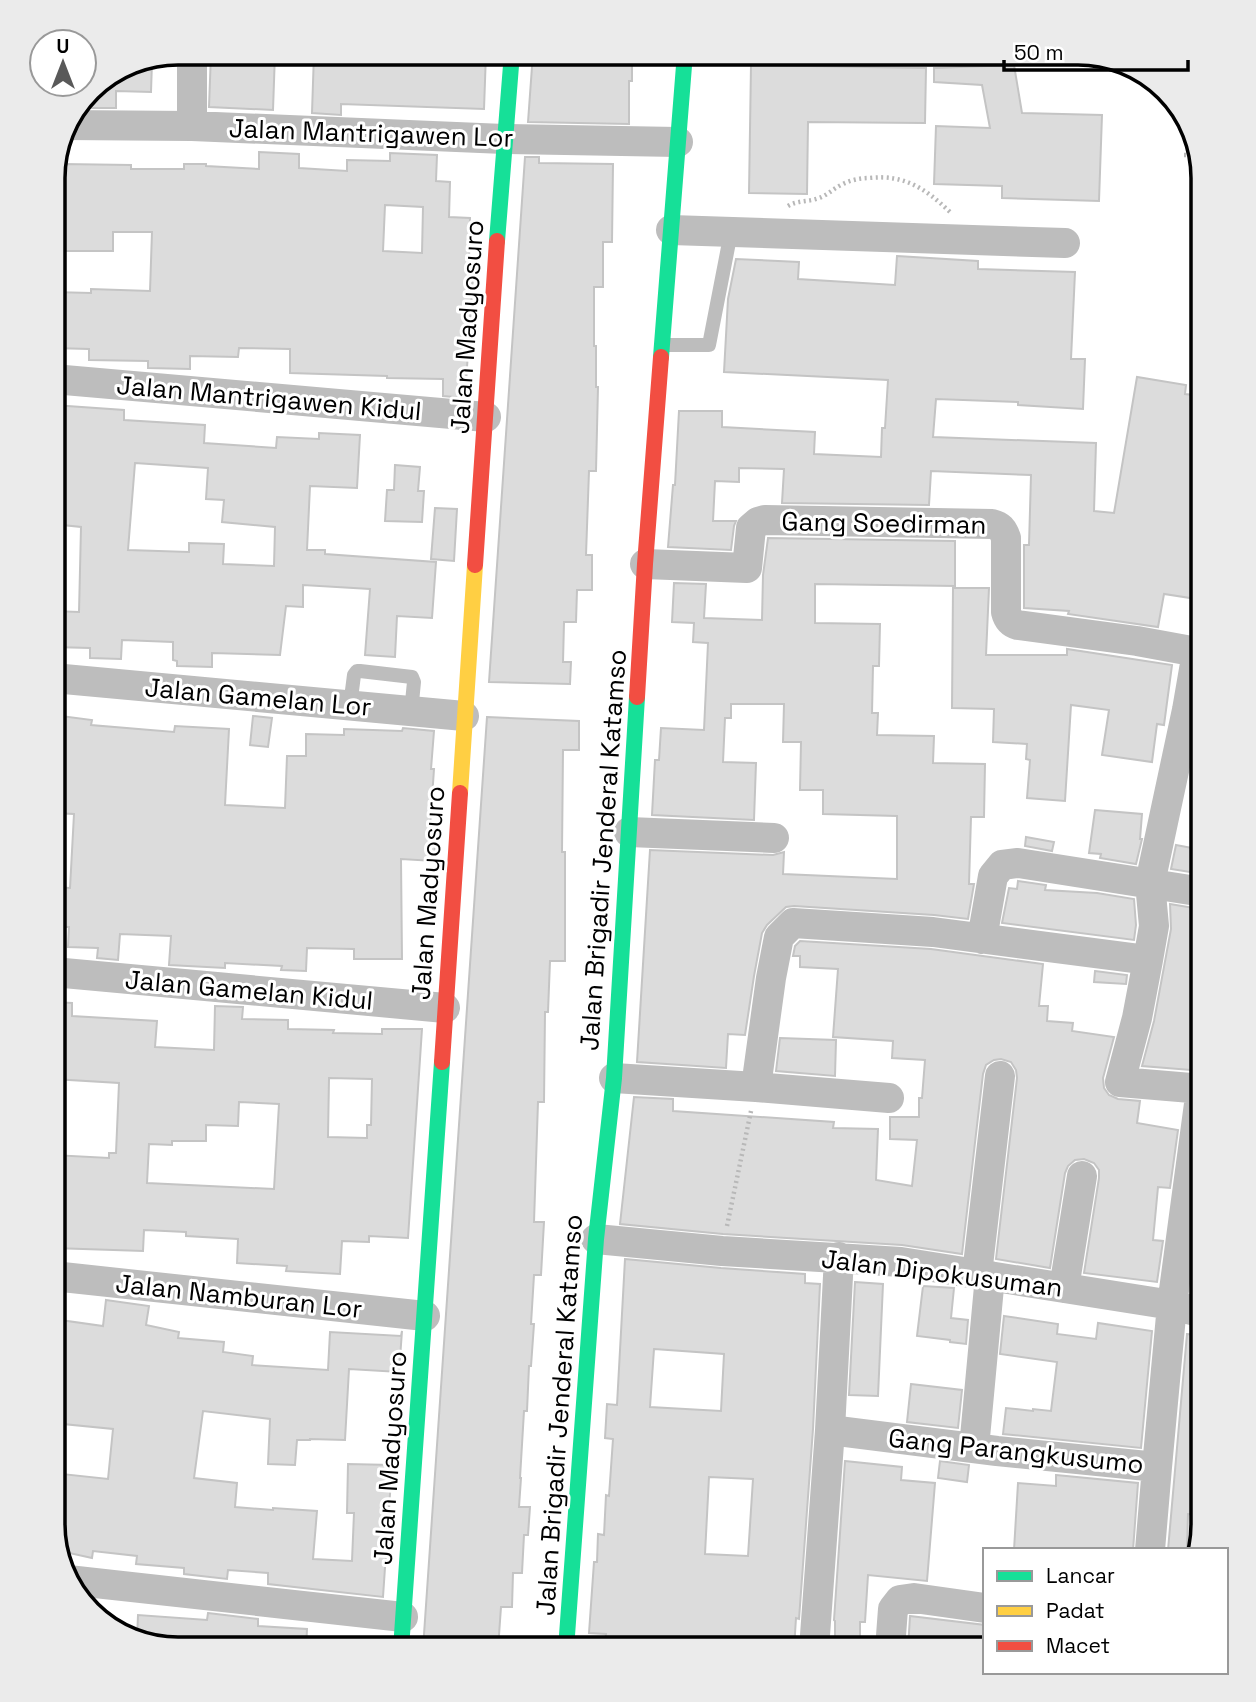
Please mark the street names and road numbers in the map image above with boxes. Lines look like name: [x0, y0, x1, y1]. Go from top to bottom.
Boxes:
street label: Jalan Mantrigawen Lor: [228, 111, 514, 155]
street label: Jalan Madyosuro: [443, 219, 491, 435]
street label: Jalan Mantrigawen Kidul: [115, 368, 423, 428]
street label: Gang Soedirman: [781, 504, 987, 542]
street label: Jalan Brigadir Jenderal Katamso: [572, 648, 634, 1052]
street label: Jalan Gamelan Lor: [143, 670, 373, 724]
street label: Jalan Madyosuro: [404, 785, 452, 1001]
street label: Jalan Gamelan Kidul: [124, 962, 374, 1018]
street label: Jalan Brigadir Jenderal Katamso: [528, 1213, 590, 1617]
street label: Jalan Dipokusuman: [819, 1241, 1065, 1305]
street label: Jalan Namburan Lor: [114, 1266, 364, 1326]
street label: Jalan Madyosuro: [366, 1350, 414, 1566]
street label: Gang Parangkusumo: [887, 1421, 1145, 1481]

